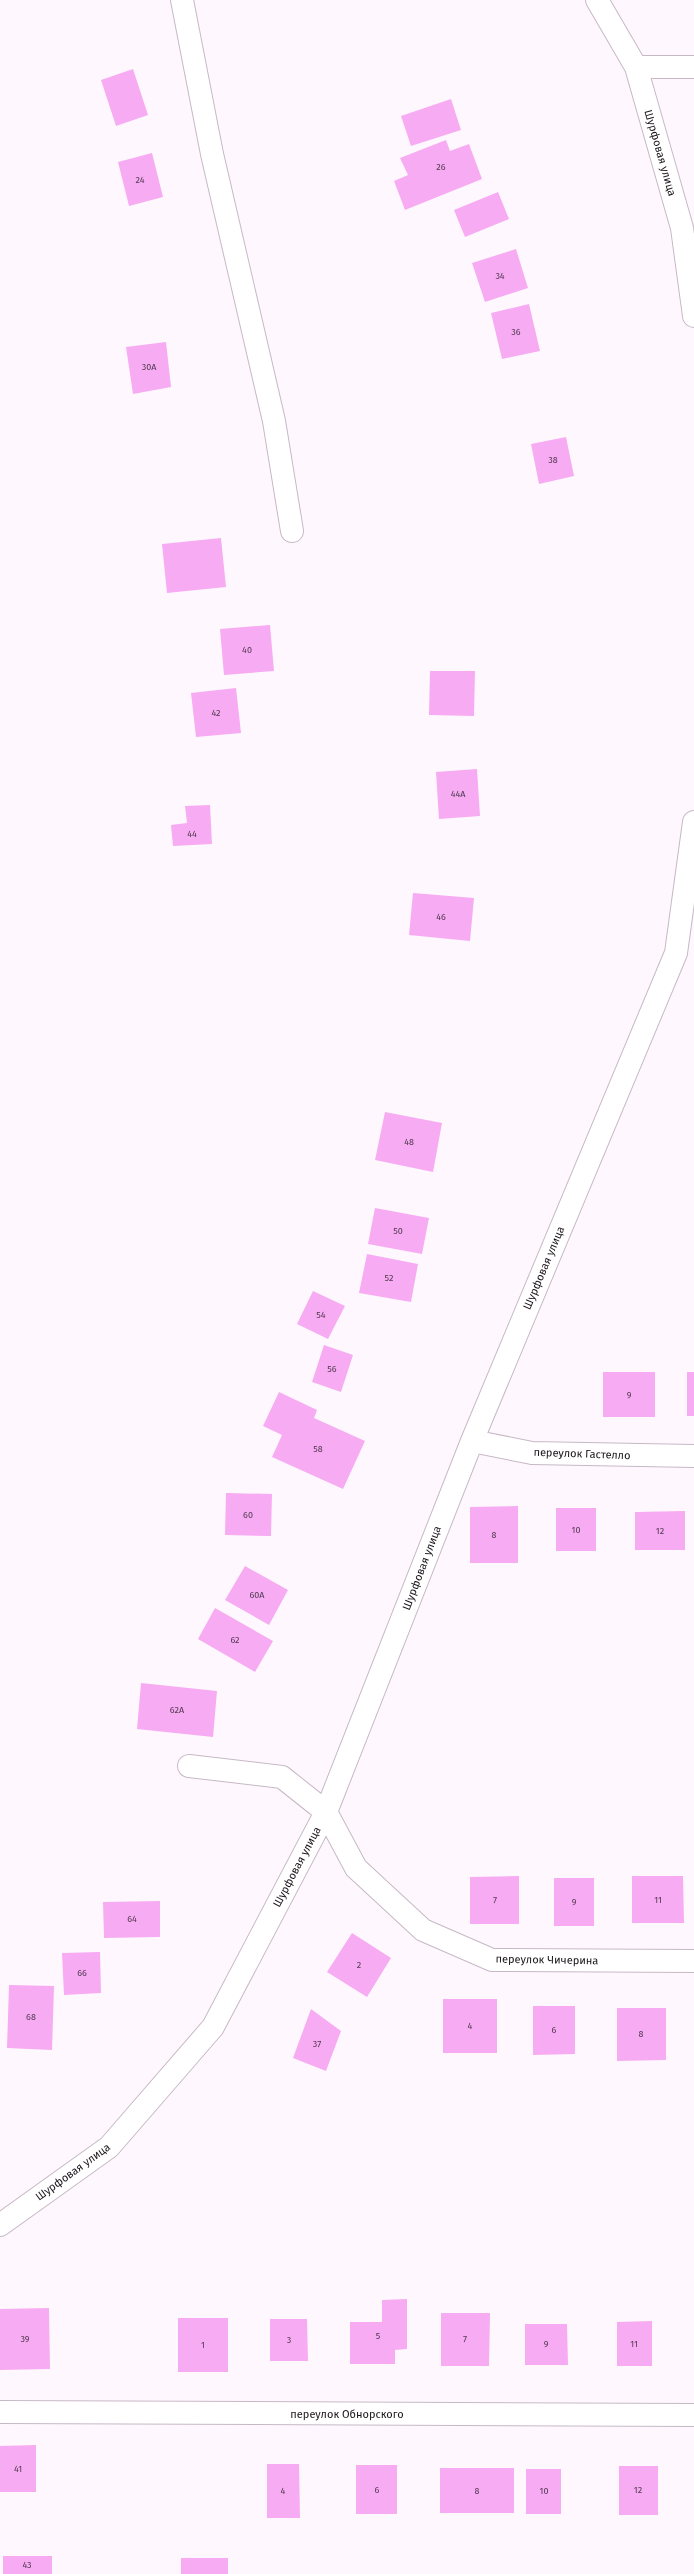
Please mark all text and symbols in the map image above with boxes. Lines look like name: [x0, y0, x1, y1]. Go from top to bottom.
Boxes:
street label: Шурфовая улица: [641, 108, 679, 198]
house number: 26: [436, 162, 446, 172]
house number: 24: [135, 175, 145, 185]
house number: 34: [495, 271, 505, 281]
house number: 36: [511, 327, 521, 337]
house number: 30А: [142, 362, 157, 372]
house number: 38: [548, 455, 558, 465]
house number: 40: [242, 645, 252, 655]
house number: 42: [211, 708, 221, 718]
house number: 44А: [451, 789, 466, 799]
house number: 44: [187, 829, 197, 839]
house number: 46: [436, 912, 446, 922]
house number: 48: [404, 1137, 414, 1147]
street label: Шурфовая улица: [521, 1224, 567, 1312]
house number: 50: [393, 1226, 403, 1236]
house number: 52: [385, 1273, 393, 1283]
house number: 54: [316, 1310, 326, 1320]
house number: 56: [327, 1364, 337, 1374]
house number: 9: [627, 1390, 632, 1400]
house number: 58: [313, 1444, 323, 1454]
street label: переулок Гастелло: [533, 1446, 631, 1462]
house number: 60: [243, 1510, 253, 1520]
street label: Шурфовая улица: [400, 1524, 444, 1612]
house number: 10: [572, 1525, 580, 1535]
house number: 12: [656, 1526, 664, 1536]
house number: 8: [492, 1530, 497, 1540]
house number: 60А: [250, 1590, 265, 1600]
house number: 62: [230, 1635, 240, 1645]
house number: 62А: [170, 1705, 185, 1715]
street label: Шурфовая улица: [270, 1825, 324, 1909]
house number: 7: [493, 1895, 497, 1905]
house number: 11: [654, 1895, 662, 1905]
house number: 9: [572, 1897, 577, 1907]
house number: 64: [127, 1914, 137, 1924]
street label: переулок Чичерина: [496, 1953, 598, 1967]
house number: 2: [357, 1960, 361, 1970]
house number: 66: [77, 1968, 87, 1978]
house number: 68: [26, 2012, 36, 2022]
house number: 4: [468, 2021, 473, 2031]
house number: 6: [552, 2025, 557, 2035]
house number: 8: [639, 2029, 644, 2039]
house number: 37: [313, 2039, 321, 2049]
street label: Шурфовая улица: [33, 2141, 113, 2203]
house number: 5: [376, 2331, 381, 2341]
house number: 39: [20, 2334, 30, 2344]
house number: 7: [463, 2334, 467, 2344]
house number: 3: [287, 2335, 291, 2345]
house number: 9: [544, 2339, 549, 2349]
house number: 11: [630, 2339, 638, 2349]
house number: 1: [201, 2340, 205, 2350]
street label: переулок Обнорского: [290, 2408, 404, 2421]
house number: 41: [14, 2464, 22, 2474]
house number: 6: [375, 2485, 380, 2495]
house number: 12: [634, 2485, 642, 2495]
house number: 4: [281, 2486, 286, 2496]
house number: 8: [475, 2486, 480, 2496]
house number: 10: [540, 2486, 548, 2496]
house number: 43: [22, 2560, 32, 2570]

